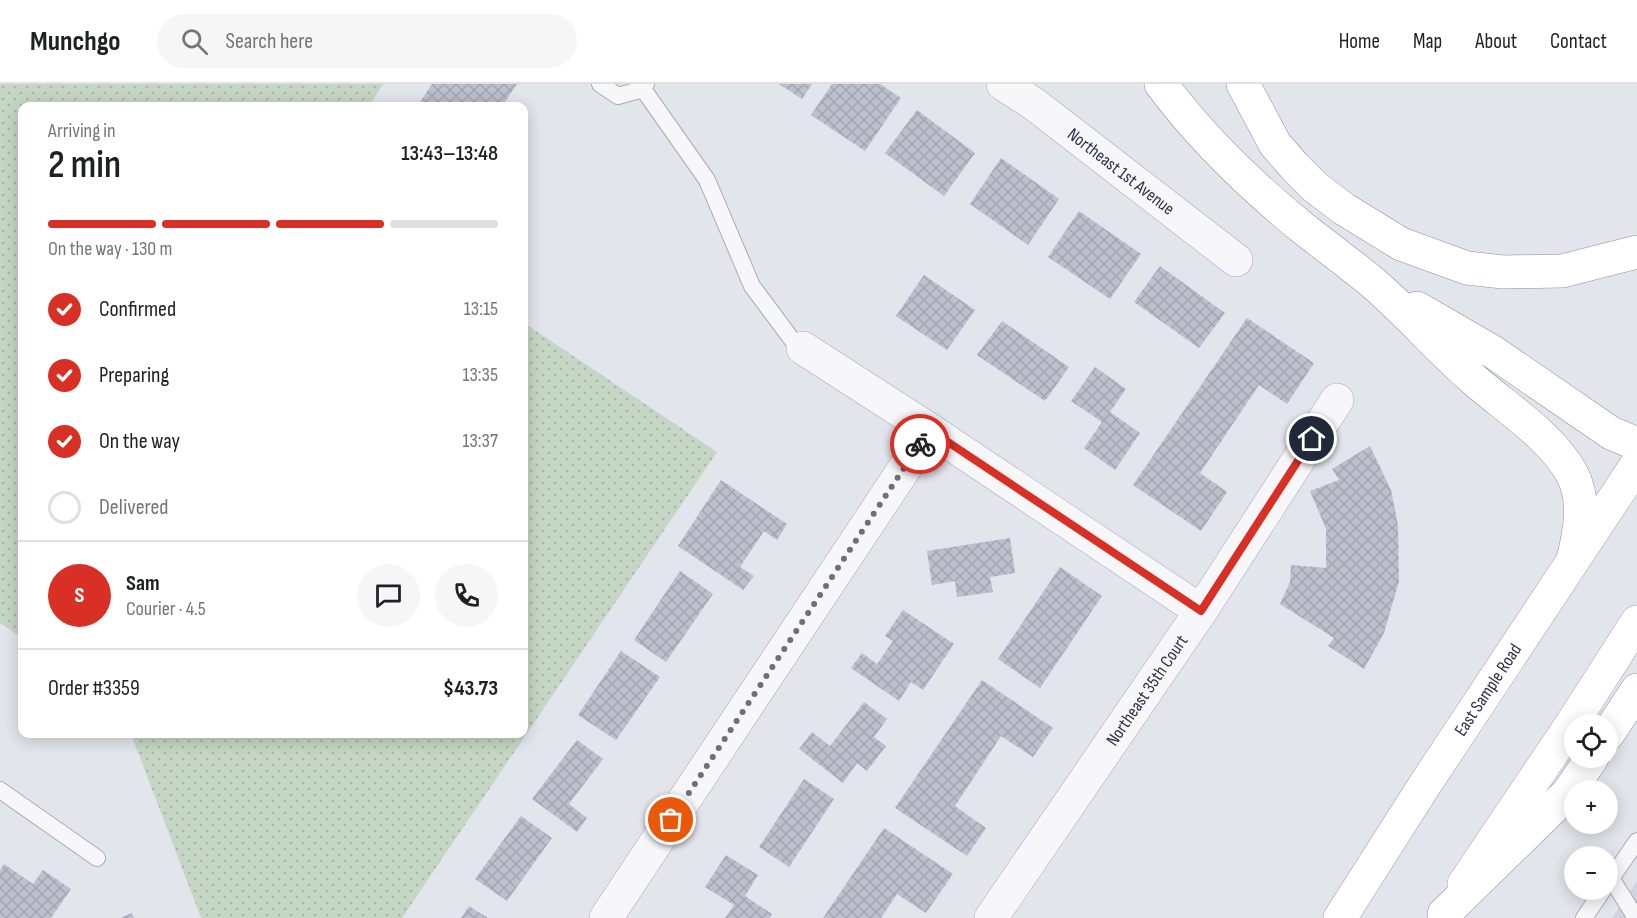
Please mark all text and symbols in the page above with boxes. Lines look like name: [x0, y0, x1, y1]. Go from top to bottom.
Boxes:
search box: [157, 14, 577, 68]
text: Munchgo: [30, 25, 121, 58]
icon: search: [178, 25, 211, 58]
text: Search here: [226, 28, 313, 55]
text: Home: [1339, 29, 1380, 54]
text: Map: [1413, 29, 1442, 54]
text: About: [1475, 29, 1517, 54]
text: Contact: [1550, 29, 1607, 54]
text: Arriving in: [48, 119, 116, 143]
street label: Northeast 1st Avenue: [1063, 123, 1179, 219]
text: 13:43–13:48: [401, 140, 498, 167]
text: 2 min: [48, 142, 121, 189]
text: On the way · 130 m: [48, 237, 172, 261]
icon: check: [48, 293, 81, 326]
text: Confirmed: [99, 296, 176, 323]
text: 13:15: [464, 297, 498, 321]
icon: check: [48, 359, 81, 392]
text: Preparing: [99, 362, 169, 389]
text: 13:35: [462, 363, 498, 387]
pin: [1286, 413, 1337, 464]
courier: [890, 414, 950, 474]
icon: home: [1295, 422, 1328, 455]
icon: check: [48, 425, 81, 458]
text: On the way: [99, 428, 180, 455]
icon: bike: [904, 428, 937, 461]
text: 13:37: [462, 429, 498, 453]
text: Delivered: [99, 494, 168, 521]
button: chat: [357, 564, 420, 627]
button: phone: [435, 564, 498, 627]
text: Sam: [126, 570, 160, 597]
text: S: [75, 582, 84, 609]
text: Courier · 4.5: [126, 597, 206, 621]
street label: Northeast 35th Court: [1102, 630, 1192, 750]
street label: East Sample Road: [1450, 640, 1526, 740]
text: Order #3359: [48, 675, 140, 702]
text: $43.73: [443, 675, 498, 702]
map controls: [1564, 714, 1618, 900]
button: locate: [1564, 714, 1618, 768]
button: +: [1564, 780, 1618, 834]
pin: [645, 794, 696, 845]
icon: bag: [654, 803, 687, 836]
button: −: [1564, 846, 1618, 900]

